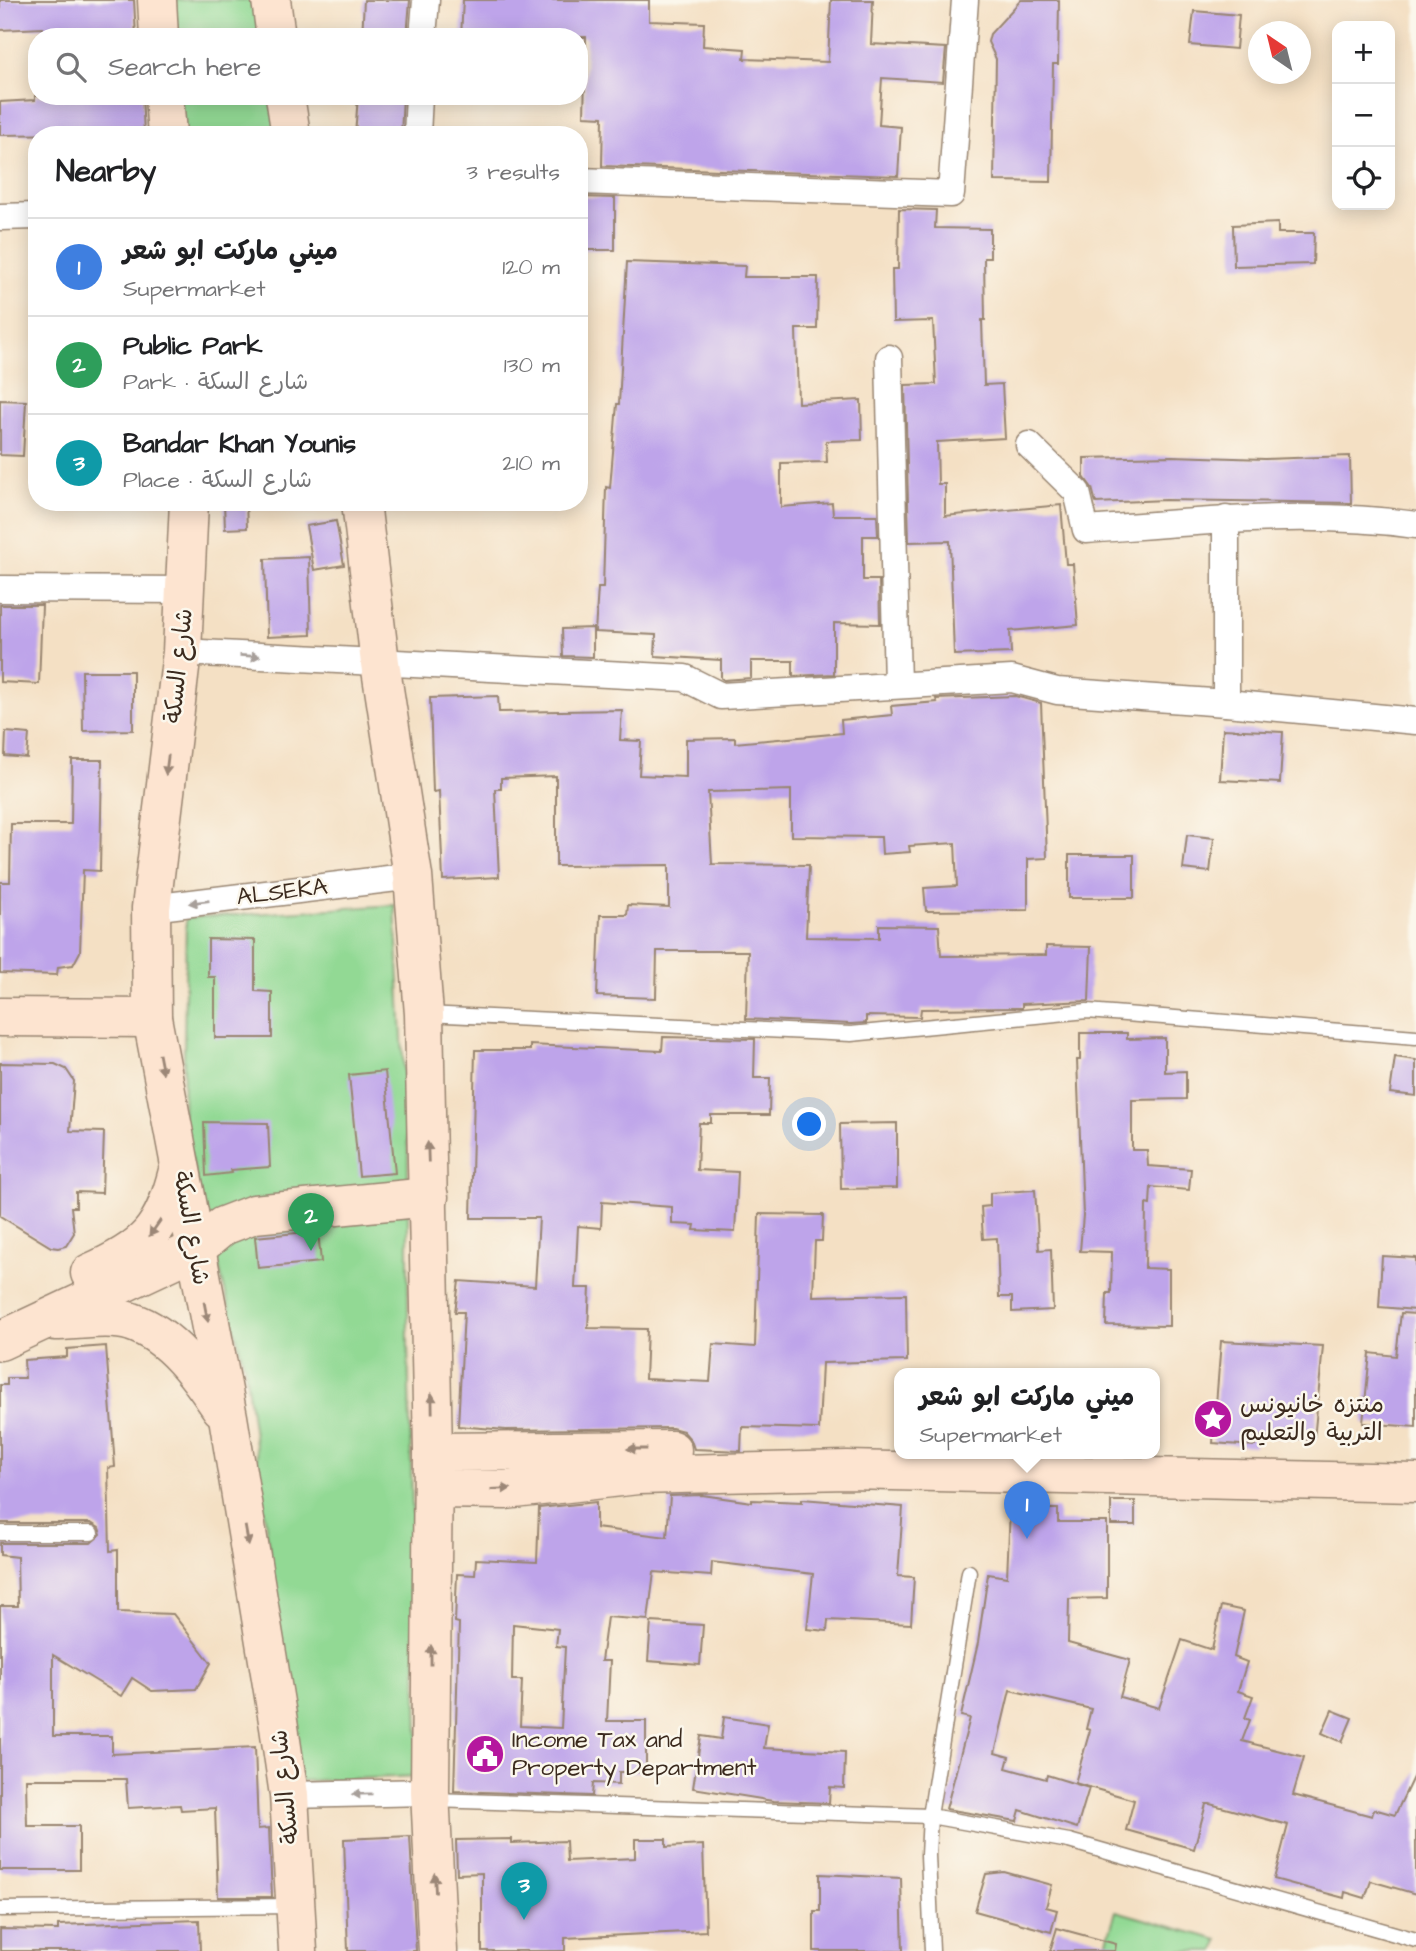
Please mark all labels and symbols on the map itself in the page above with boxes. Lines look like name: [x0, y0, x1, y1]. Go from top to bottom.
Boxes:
north arrow: [1248, 21, 1311, 84]
street label: شارع السكة: [156, 607, 202, 725]
one-way arrow: [239, 650, 261, 661]
one-way arrow: [162, 754, 173, 776]
street label: ALSEKA: [235, 870, 329, 914]
one-way arrow: [188, 897, 210, 908]
one-way arrow: [156, 1053, 167, 1075]
your location: [792, 1107, 826, 1141]
one-way arrow: [422, 1140, 433, 1162]
street label: شارع السكة: [164, 1168, 218, 1288]
pin: 2: [288, 1193, 334, 1251]
one-way arrow: [148, 1219, 162, 1238]
one-way arrow: [201, 1301, 212, 1323]
place label: منتزه خانيونس التربية والتعليم: [1240, 1388, 1384, 1450]
one-way arrow: [427, 1392, 438, 1414]
place icon: منتزه خانيونس التربية والتعليم: [1192, 1398, 1234, 1440]
one-way arrow: [626, 1444, 648, 1455]
pin: 1: [1004, 1481, 1050, 1539]
one-way arrow: [490, 1484, 512, 1495]
one-way arrow: [242, 1525, 253, 1547]
one-way arrow: [425, 1644, 437, 1666]
place label: Income Tax and Property Department: [512, 1723, 757, 1786]
street label: شارع السكة: [262, 1728, 308, 1846]
public building icon: Income Tax and Property Department: [464, 1733, 506, 1775]
one-way arrow: [351, 1788, 373, 1799]
pin: 3: [501, 1862, 547, 1920]
one-way arrow: [429, 1872, 440, 1894]

